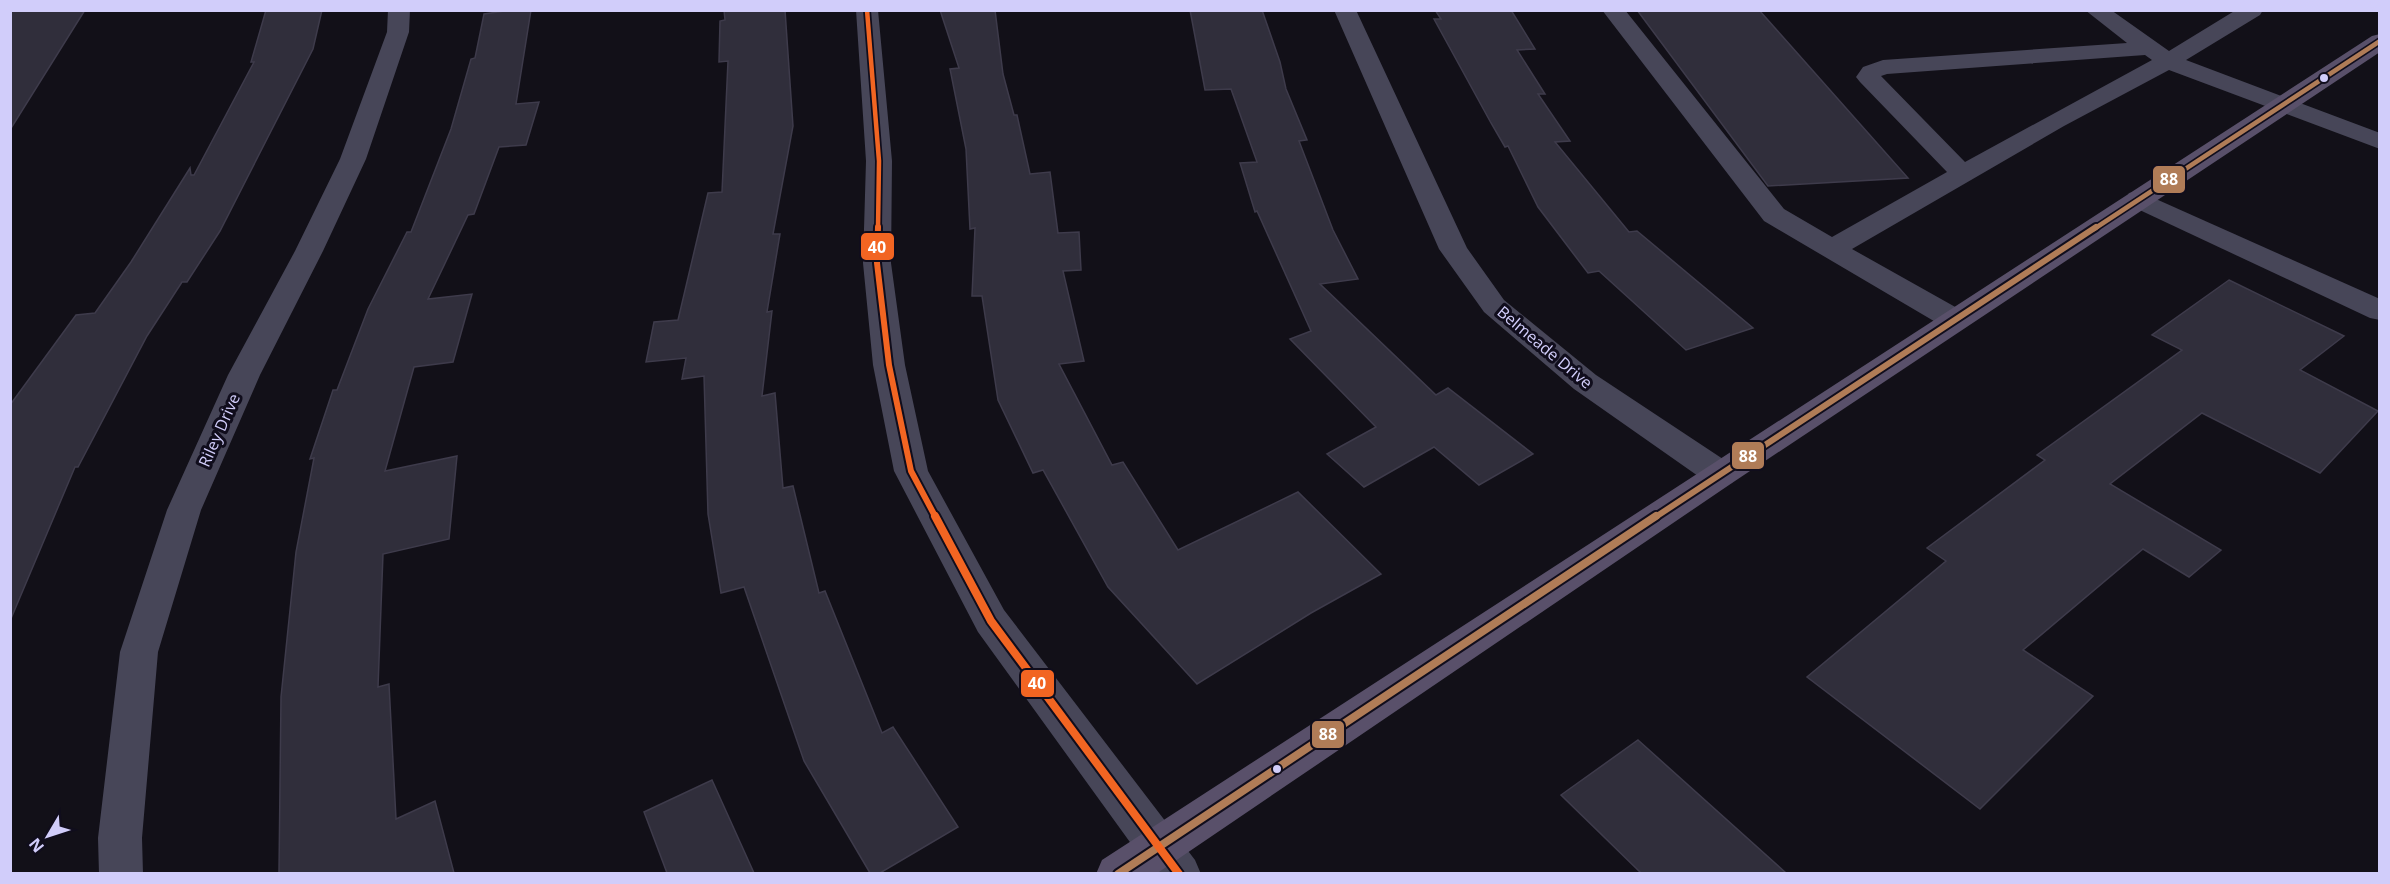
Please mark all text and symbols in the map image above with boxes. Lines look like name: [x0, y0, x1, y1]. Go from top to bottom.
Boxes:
unlabelled marker: [2318, 72, 2330, 84]
line badge: 88: [2152, 165, 2186, 194]
text: 88: [2160, 168, 2178, 190]
line badge: 40: [860, 232, 895, 261]
text: 40: [868, 236, 886, 258]
street label: Belmeade Drive: [1493, 301, 1597, 393]
street label: Riley Drive: [193, 390, 245, 470]
line badge: 88: [1731, 441, 1765, 470]
text: 88: [1739, 445, 1757, 467]
line badge: 40: [1020, 669, 1055, 698]
text: 40: [1028, 672, 1046, 694]
line badge: 88: [1311, 720, 1345, 749]
text: 88: [1319, 723, 1337, 745]
unlabelled marker: [1271, 763, 1283, 775]
north arrow: [18, 806, 78, 866]
text: N: [24, 833, 49, 857]

